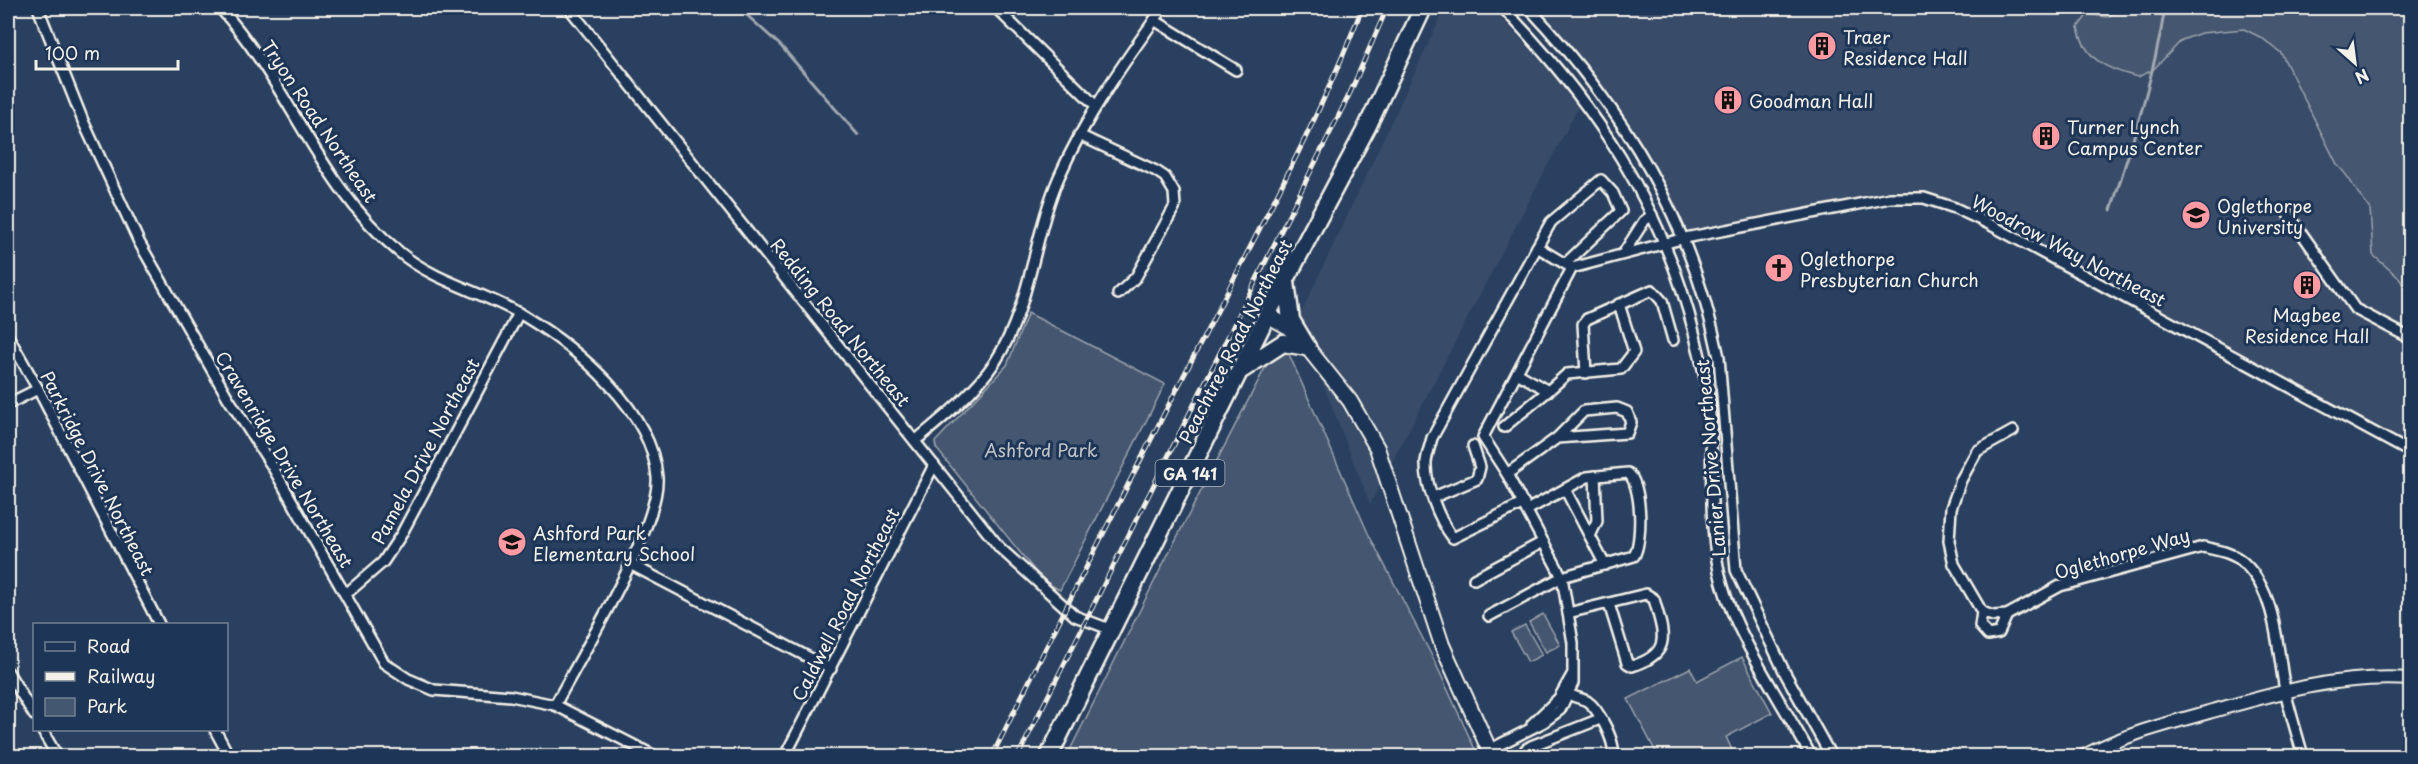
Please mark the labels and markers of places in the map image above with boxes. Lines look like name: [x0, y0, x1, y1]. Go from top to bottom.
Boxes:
place label: Traer Residence Hall: [1843, 23, 1968, 71]
building icon: Traer Residence Hall: [1806, 30, 1838, 62]
building icon: Goodman Hall: [1712, 84, 1744, 116]
place label: Goodman Hall: [1749, 87, 1873, 114]
place label: Turner Lynch Campus Center: [2067, 113, 2203, 161]
building icon: Turner Lynch Campus Center: [2030, 120, 2062, 152]
place label: Oglethorpe University: [2217, 192, 2312, 240]
school or university icon: Oglethorpe University: [2180, 199, 2212, 231]
place label: Oglethorpe Presbyterian Church: [1800, 245, 1979, 293]
church icon: Oglethorpe Presbyterian Church: [1763, 252, 1795, 284]
building icon: Magbee Residence Hall: [2291, 269, 2323, 301]
place label: Magbee Residence Hall: [2245, 301, 2369, 349]
place label: Ashford Park Elementary School: [533, 519, 695, 567]
school or university icon: Ashford Park Elementary School: [496, 526, 528, 558]

